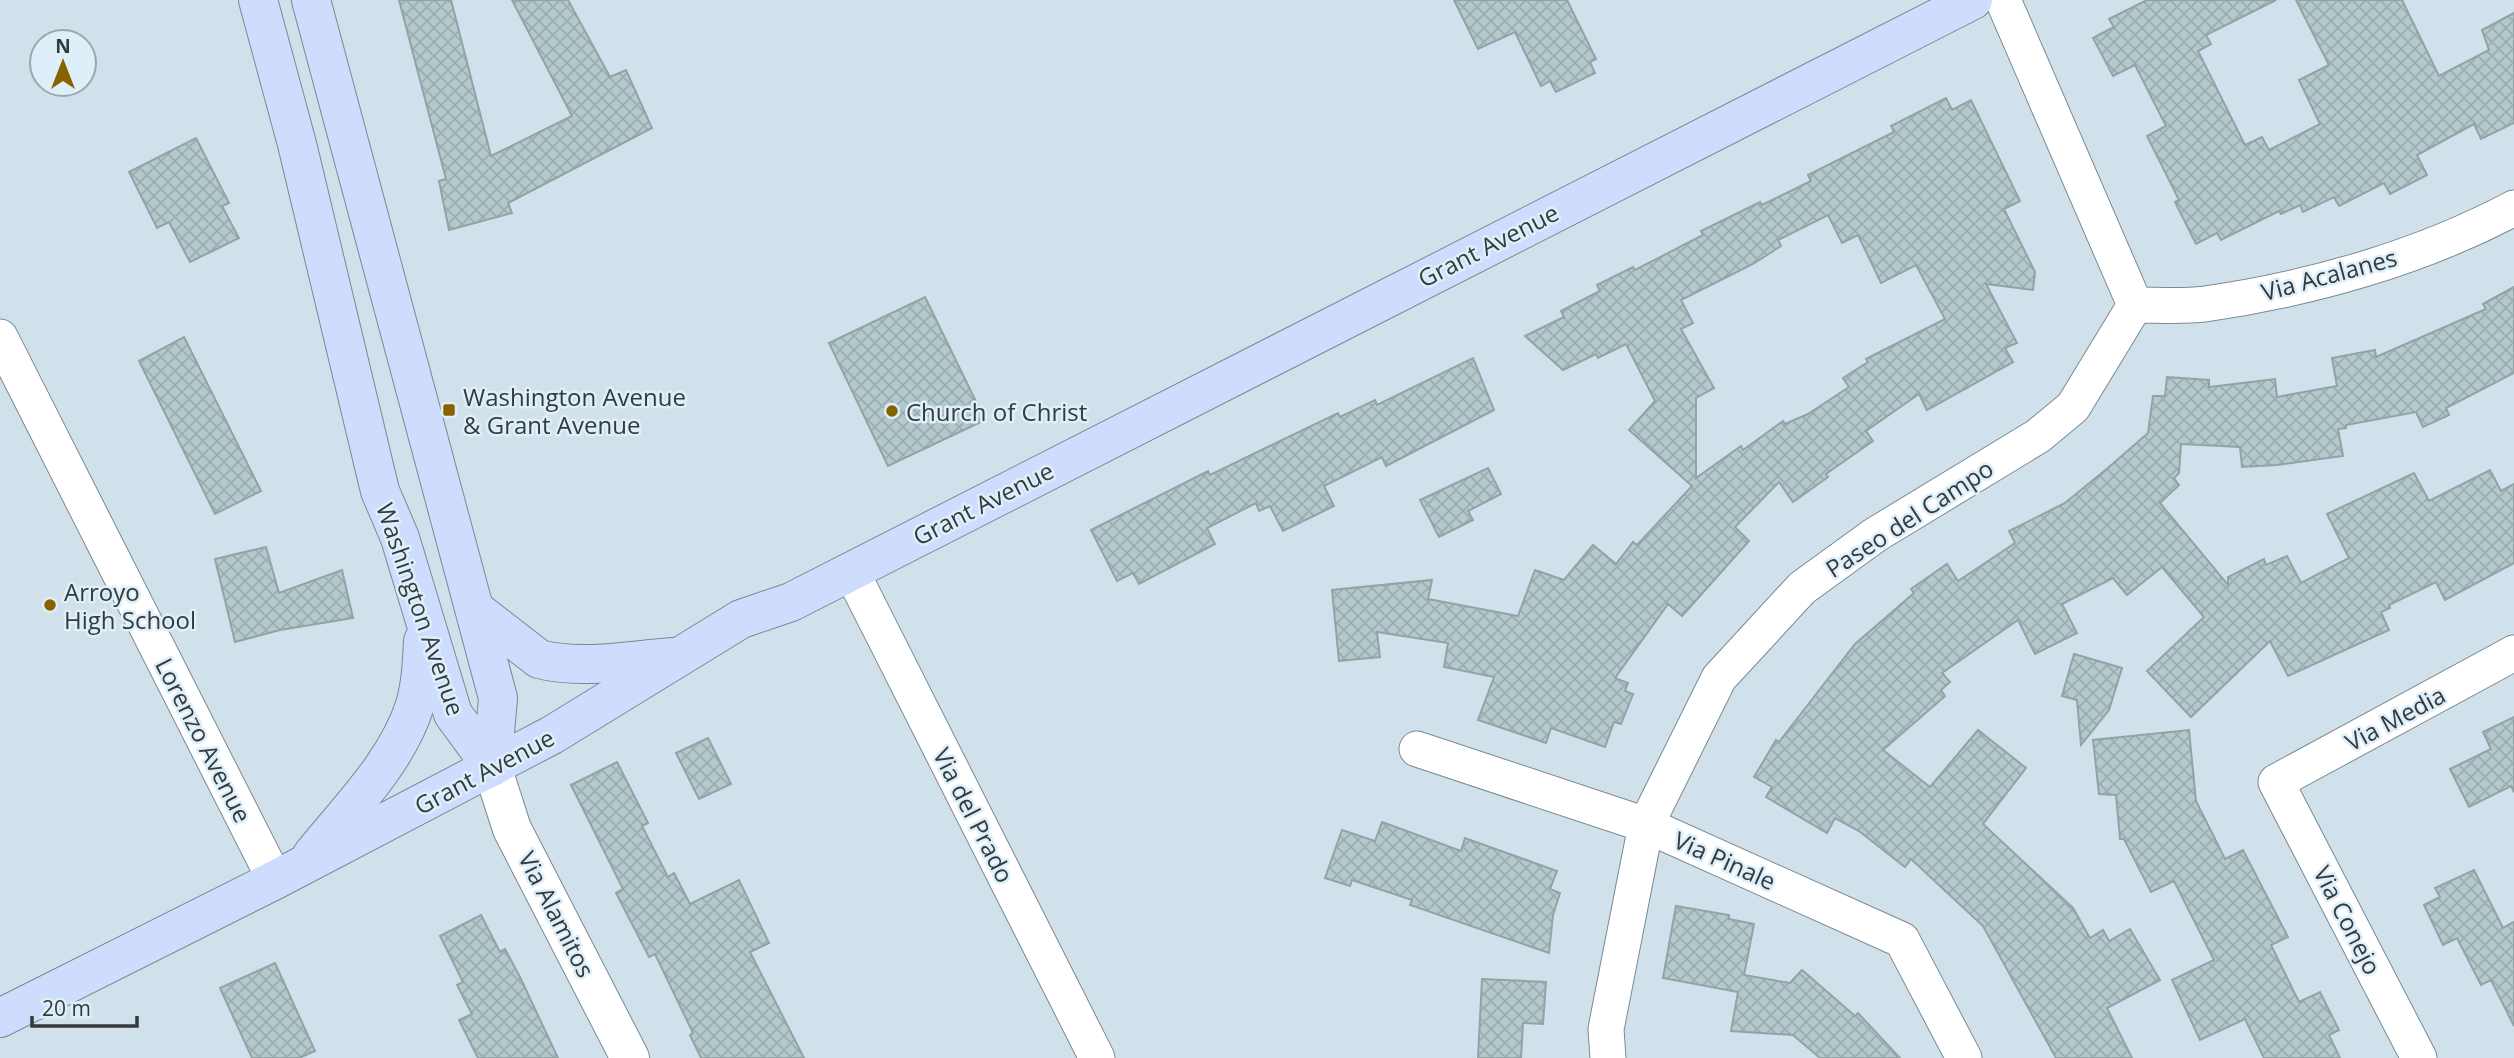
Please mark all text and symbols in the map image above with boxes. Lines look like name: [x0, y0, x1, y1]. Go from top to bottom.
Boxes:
north arrow: [28, 28, 98, 98]
text: N: [55, 33, 71, 59]
street label: Grant Avenue: [1412, 195, 1564, 295]
street label: Via Acalanes: [2258, 240, 2400, 308]
place label: Washington Avenue & Grant Avenue: [463, 380, 686, 441]
place label: Church of Christ: [906, 395, 1087, 428]
marker: Washington Avenue & Grant Avenue: [441, 402, 457, 418]
marker: Church of Christ: [884, 403, 900, 419]
street label: Paseo del Campo: [1819, 451, 1999, 585]
street label: Grant Avenue: [907, 453, 1059, 553]
street label: Washington Avenue: [369, 498, 473, 720]
place label: Arroyo High School: [64, 575, 196, 636]
marker: Arroyo High School: [42, 597, 58, 613]
street label: Lorenzo Avenue: [148, 652, 260, 828]
street label: Via Media: [2339, 678, 2451, 758]
street label: Grant Avenue: [408, 720, 560, 822]
street label: Via del Prado: [926, 742, 1022, 888]
street label: Via Pinale: [1669, 823, 1781, 897]
street label: Via Alamitos: [511, 845, 603, 983]
street label: Via Conejo: [2306, 860, 2390, 980]
scale bar: [32, 984, 136, 1028]
text: 20 m: [42, 994, 91, 1022]

